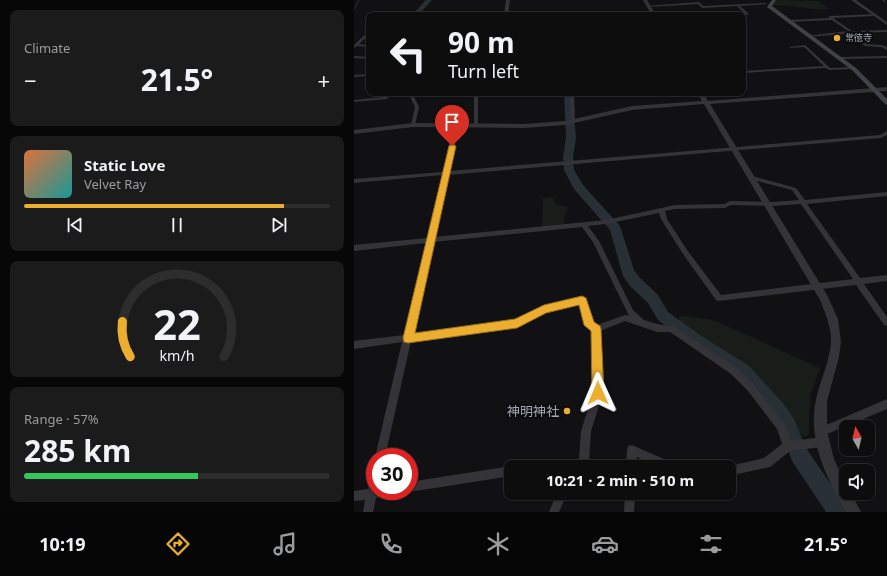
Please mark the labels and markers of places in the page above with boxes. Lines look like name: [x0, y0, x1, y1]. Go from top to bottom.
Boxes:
place label: 常徳寺: [845, 31, 872, 44]
marker: 常徳寺: [832, 33, 842, 43]
pin: [435, 105, 469, 146]
place label: 神明神社: [507, 402, 559, 420]
marker: 神明神社: [562, 406, 572, 416]

